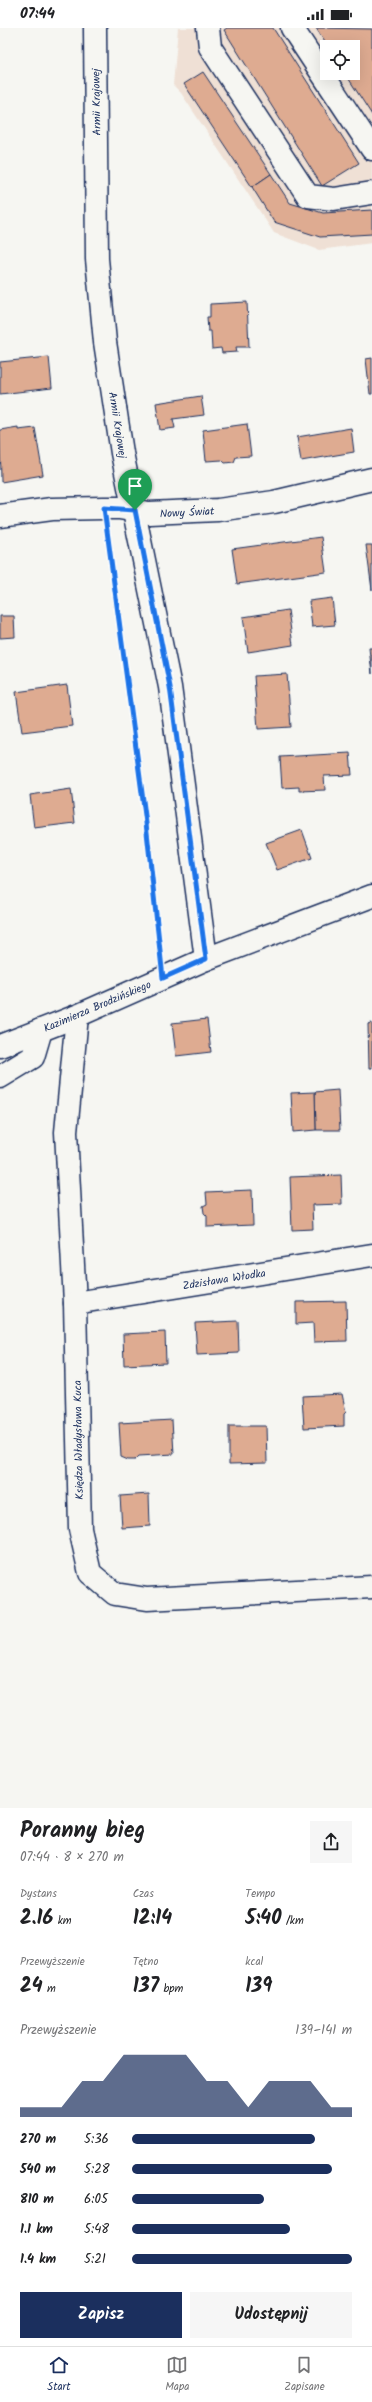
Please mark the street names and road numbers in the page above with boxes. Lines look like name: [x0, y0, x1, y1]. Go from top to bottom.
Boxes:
street label: Armii Krajowej: [87, 67, 107, 136]
street label: Armii Krajowej: [103, 391, 131, 461]
street label: Nowy Świat: [159, 503, 216, 523]
street label: Kazimierza Brodzińskiego: [41, 976, 154, 1038]
street label: Zdzisława Włodka: [181, 1265, 267, 1295]
street label: Księdza Władysława Kuca: [69, 1380, 89, 1500]

